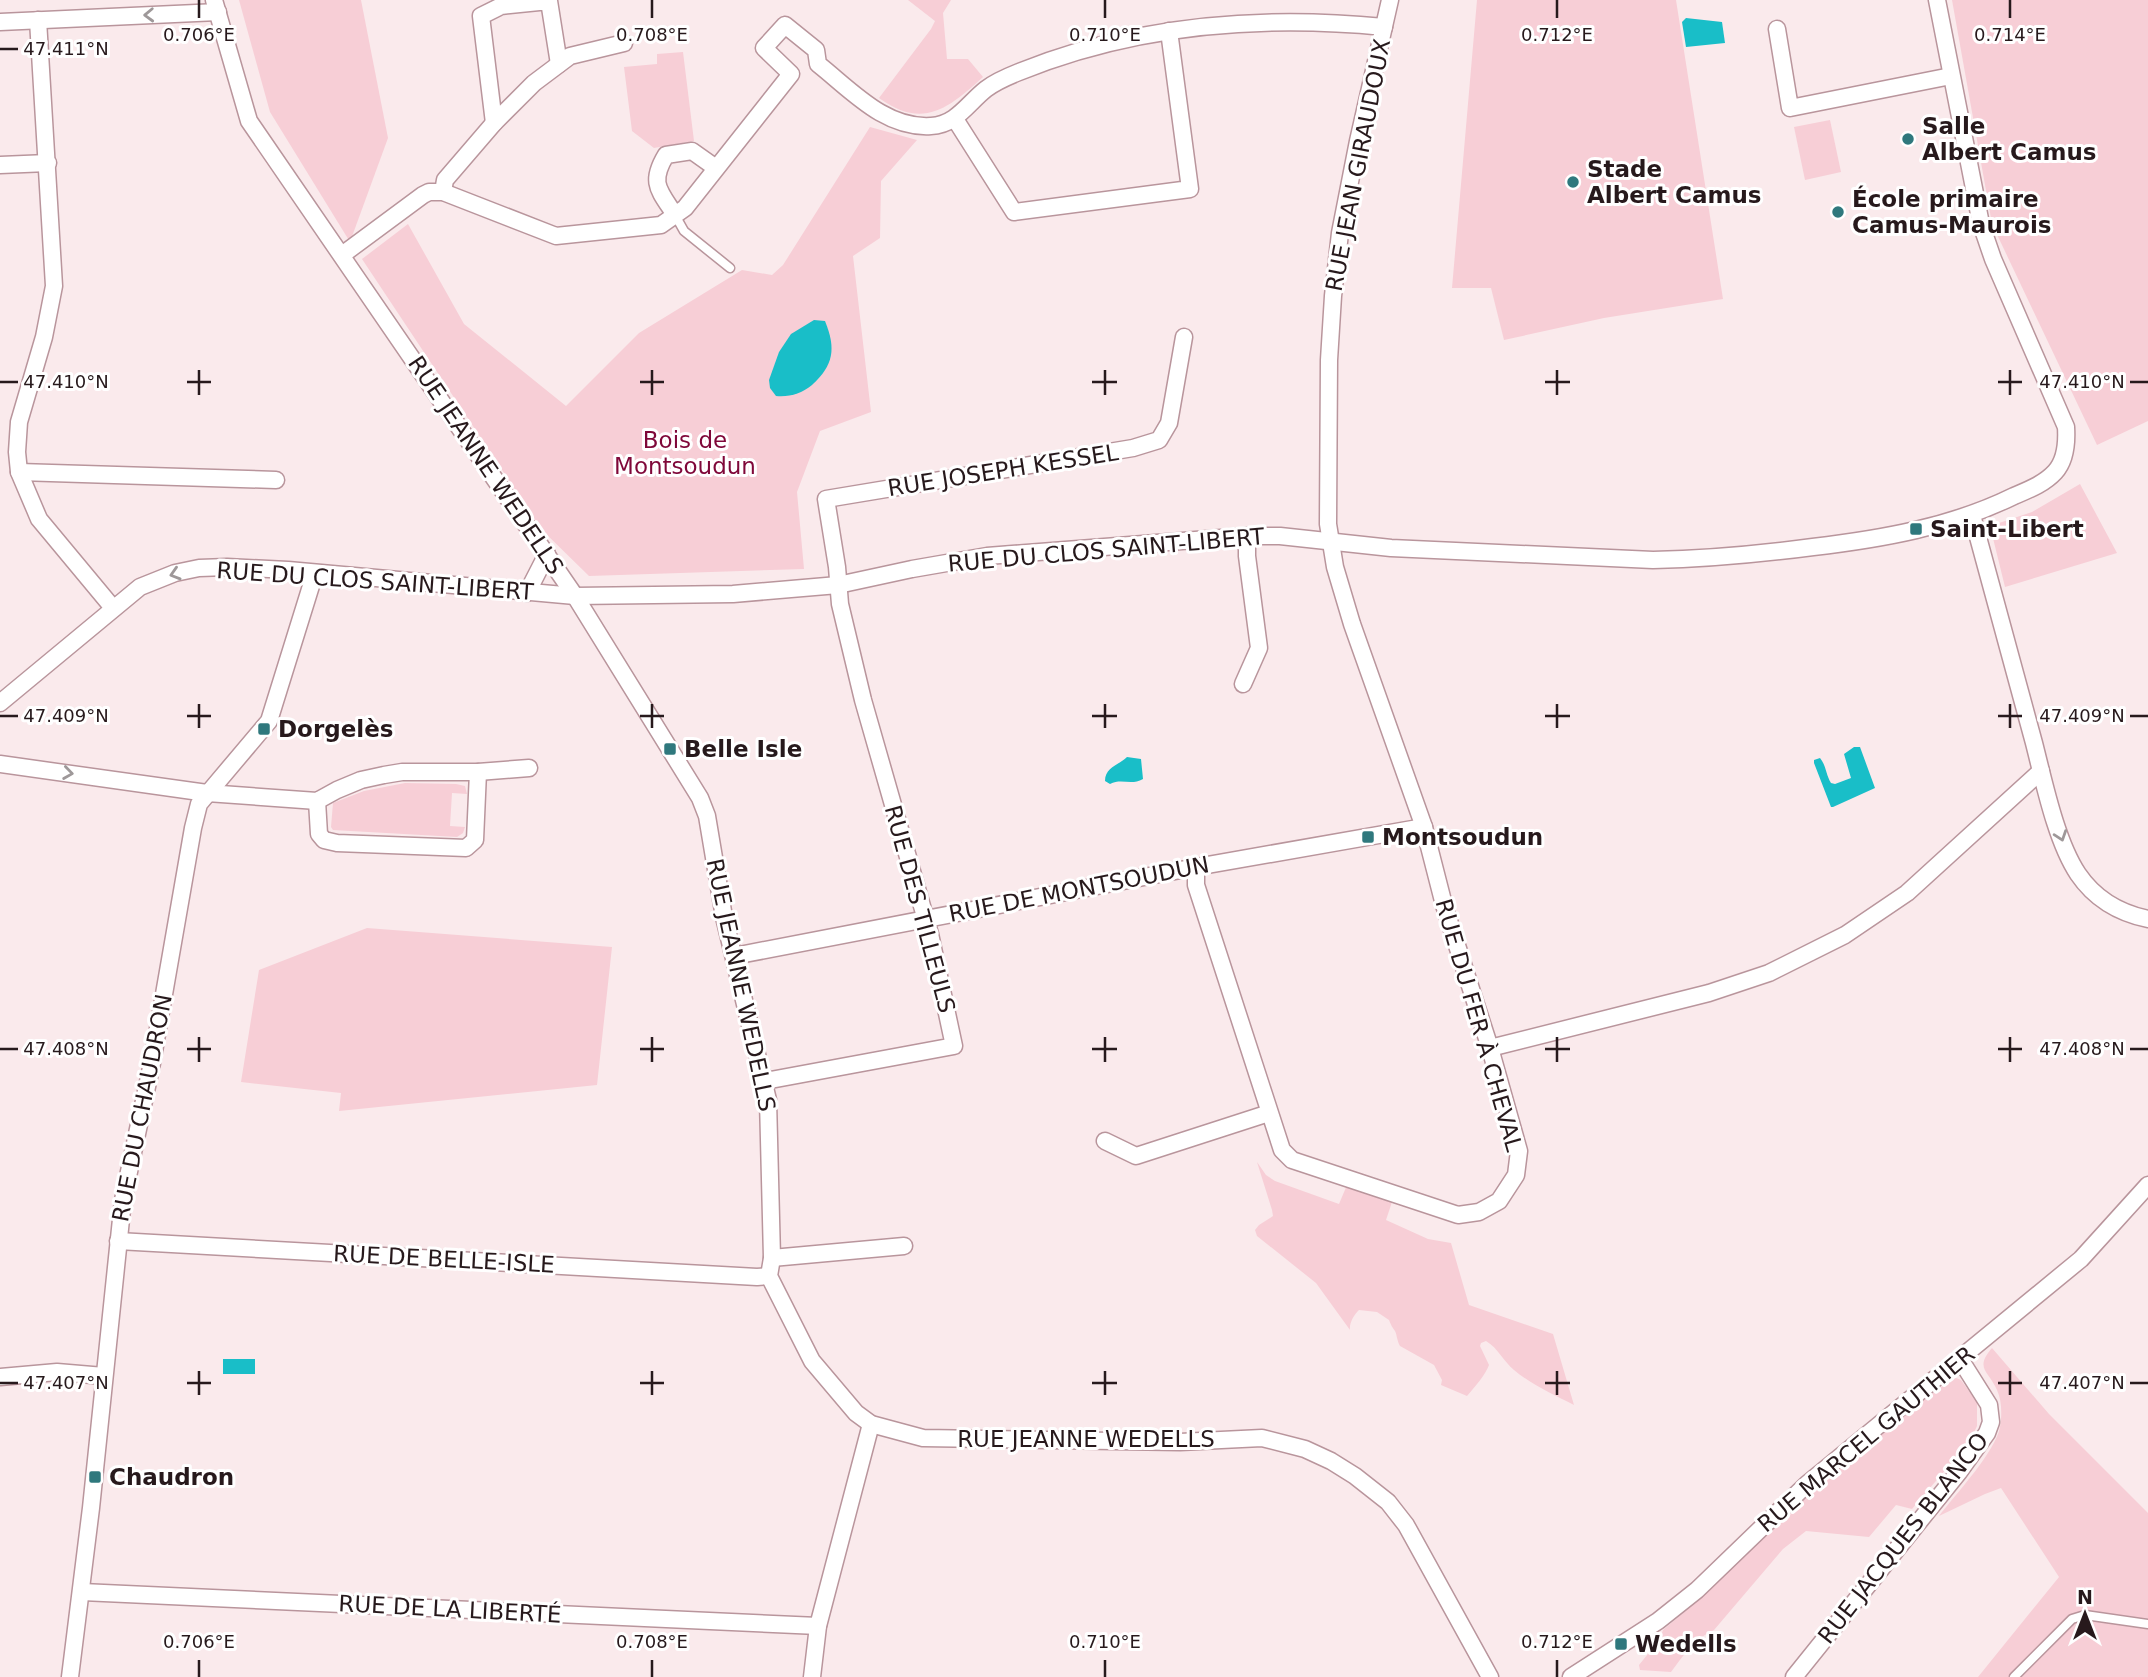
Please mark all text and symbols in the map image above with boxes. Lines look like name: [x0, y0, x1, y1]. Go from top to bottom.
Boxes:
one-way arrow: [144, 7, 155, 22]
text: 0.706°E: [163, 24, 235, 45]
text: 0.708°E: [616, 24, 688, 45]
text: 0.710°E: [1069, 24, 1141, 45]
text: 0.712°E: [1521, 24, 1593, 45]
text: 0.714°E: [1974, 24, 2046, 45]
street label: RUE JEAN GIRAUDOUX: [1321, 36, 1395, 294]
text: 47.411°N: [23, 38, 109, 59]
place label: Salle Albert Camus: [1922, 113, 2097, 165]
marker: Salle Albert Camus: [1900, 131, 1916, 147]
place label: Stade Albert Camus: [1587, 156, 1762, 208]
marker: Stade Albert Camus: [1565, 174, 1581, 190]
place label: École primaire Camus-Maurois: [1852, 185, 2051, 238]
marker: École primaire Camus-Maurois: [1830, 204, 1846, 220]
street label: RUE JEANNE WEDELLS: [403, 351, 569, 579]
text: 47.410°N: [23, 371, 109, 392]
text: 47.410°N: [2039, 371, 2125, 392]
park label: Bois de Montsoudun: [614, 427, 756, 479]
street label: RUE JOSEPH KESSEL: [886, 439, 1120, 501]
place label: Saint-Libert: [1930, 516, 2084, 542]
marker: Saint-Libert: [1908, 521, 1924, 537]
street label: RUE DU CLOS SAINT-LIBERT: [947, 523, 1266, 577]
street label: RUE DU CLOS SAINT-LIBERT: [216, 557, 535, 605]
one-way arrow: [169, 566, 181, 581]
text: 47.409°N: [23, 705, 109, 726]
text: 47.409°N: [2039, 705, 2125, 726]
place label: Dorgelès: [278, 716, 393, 742]
marker: Dorgelès: [256, 721, 272, 737]
place label: Belle Isle: [684, 736, 802, 762]
marker: Belle Isle: [662, 741, 678, 757]
one-way arrow: [62, 766, 73, 781]
street label: RUE DES TILLEULS: [880, 802, 960, 1016]
place label: Montsoudun: [1382, 824, 1543, 850]
marker: Montsoudun: [1360, 829, 1376, 845]
one-way arrow: [2053, 830, 2067, 842]
street label: RUE DE MONTSOUDUN: [947, 851, 1211, 927]
street label: RUE JEANNE WEDELLS: [701, 856, 781, 1114]
street label: RUE DU FER À CHEVAL: [1430, 896, 1529, 1154]
street label: RUE DU CHAUDRON: [107, 992, 177, 1224]
text: 47.408°N: [23, 1038, 109, 1059]
text: 47.408°N: [2039, 1038, 2125, 1059]
street label: RUE DE BELLE-ISLE: [333, 1240, 555, 1278]
street label: RUE MARCEL GAUTHIER: [1752, 1341, 1980, 1537]
text: 47.407°N: [23, 1372, 109, 1393]
text: 47.407°N: [2039, 1372, 2125, 1393]
street label: RUE JEANNE WEDELLS: [957, 1426, 1215, 1452]
street label: RUE JACQUES BLANCO: [1813, 1428, 1993, 1648]
place label: Chaudron: [109, 1464, 234, 1490]
marker: Chaudron: [87, 1469, 103, 1485]
north arrow: [2050, 1579, 2120, 1649]
text: N: [2077, 1586, 2093, 1608]
street label: RUE DE LA LIBERTÉ: [338, 1589, 562, 1628]
text: 0.706°E: [163, 1631, 235, 1652]
text: 0.708°E: [616, 1631, 688, 1652]
text: 0.710°E: [1069, 1631, 1141, 1652]
text: 0.712°E: [1521, 1631, 1593, 1652]
place label: Wedells: [1635, 1631, 1737, 1657]
marker: Wedells: [1613, 1636, 1629, 1652]

